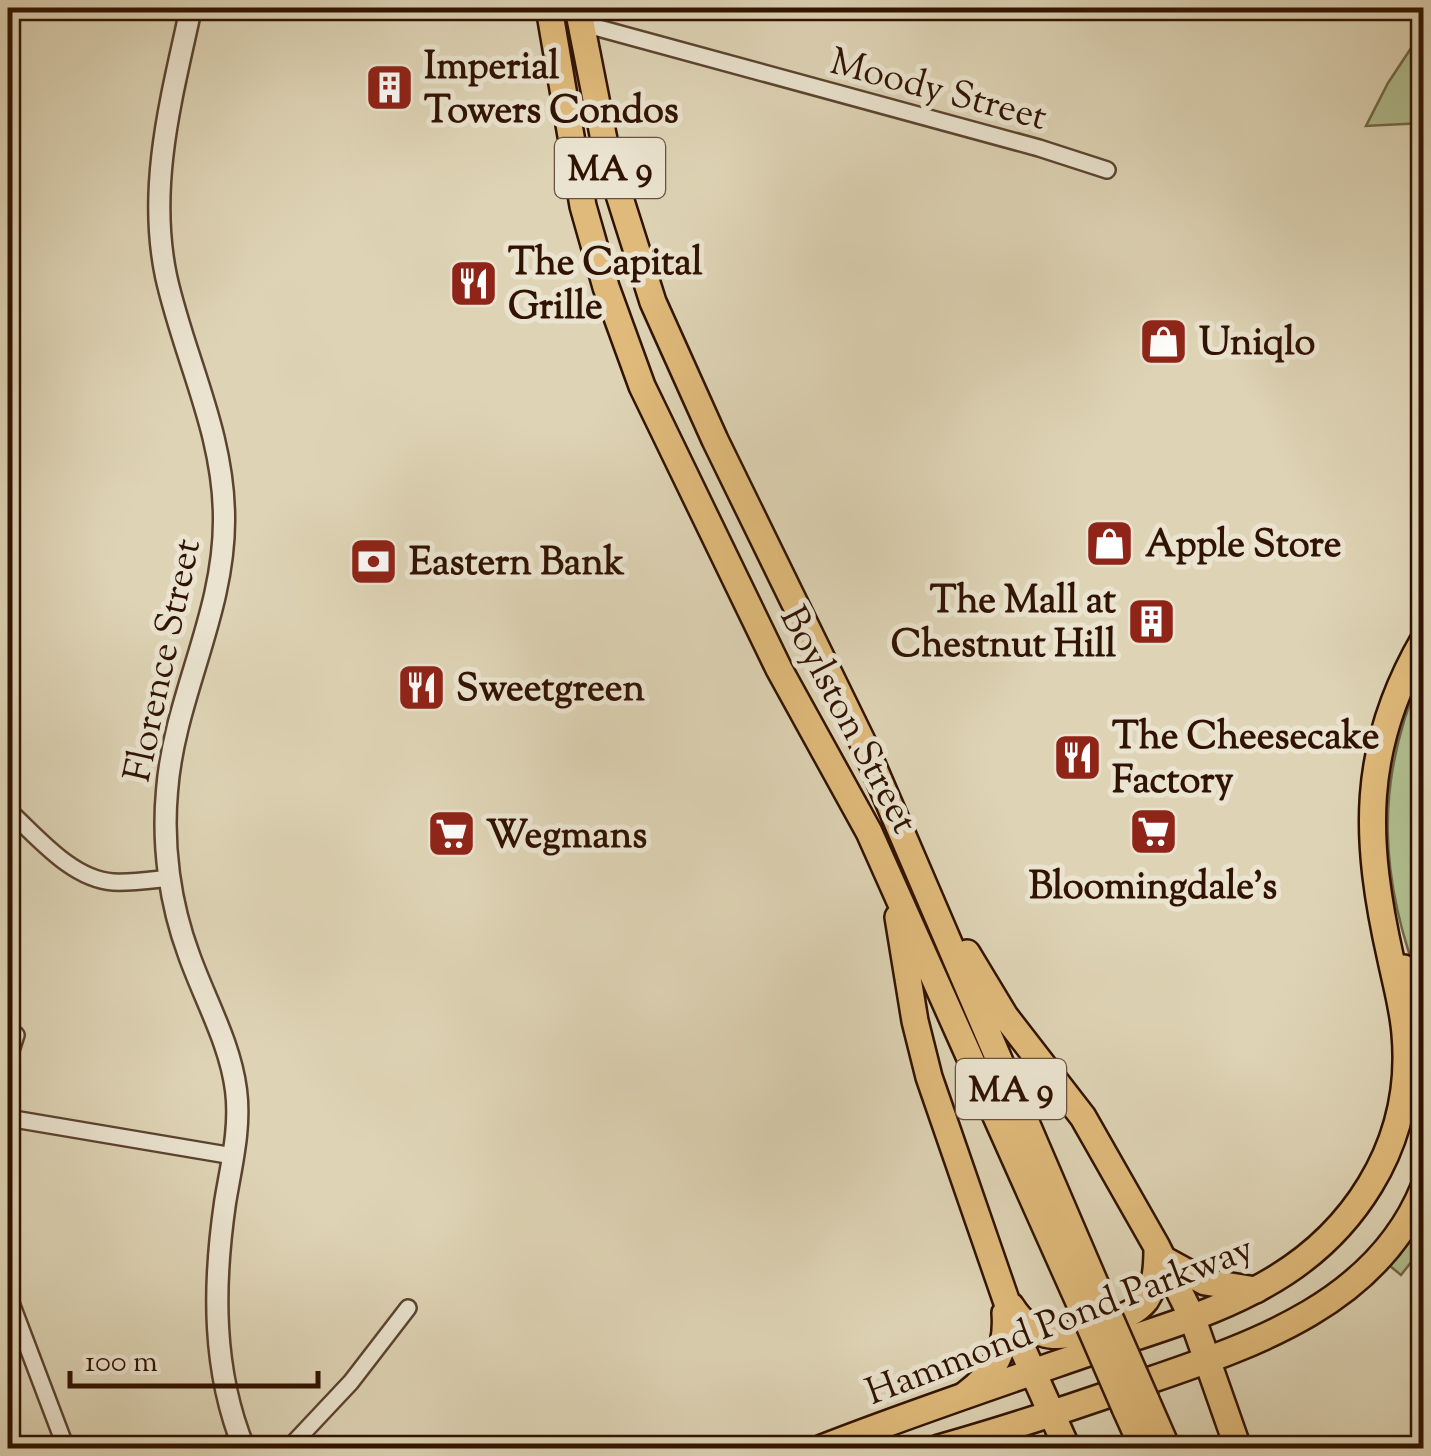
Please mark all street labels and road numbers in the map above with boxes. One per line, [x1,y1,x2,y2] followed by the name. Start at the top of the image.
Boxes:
[824,37,1052,147] street label: Moody Street
[555,138,665,198] road number: MA 9
[113,534,217,787] street label: Florence Street
[764,598,929,844] street label: Boylston Street
[956,1059,1066,1119] road number: MA 9
[859,1224,1262,1422] street label: Hammond Pond Parkway

